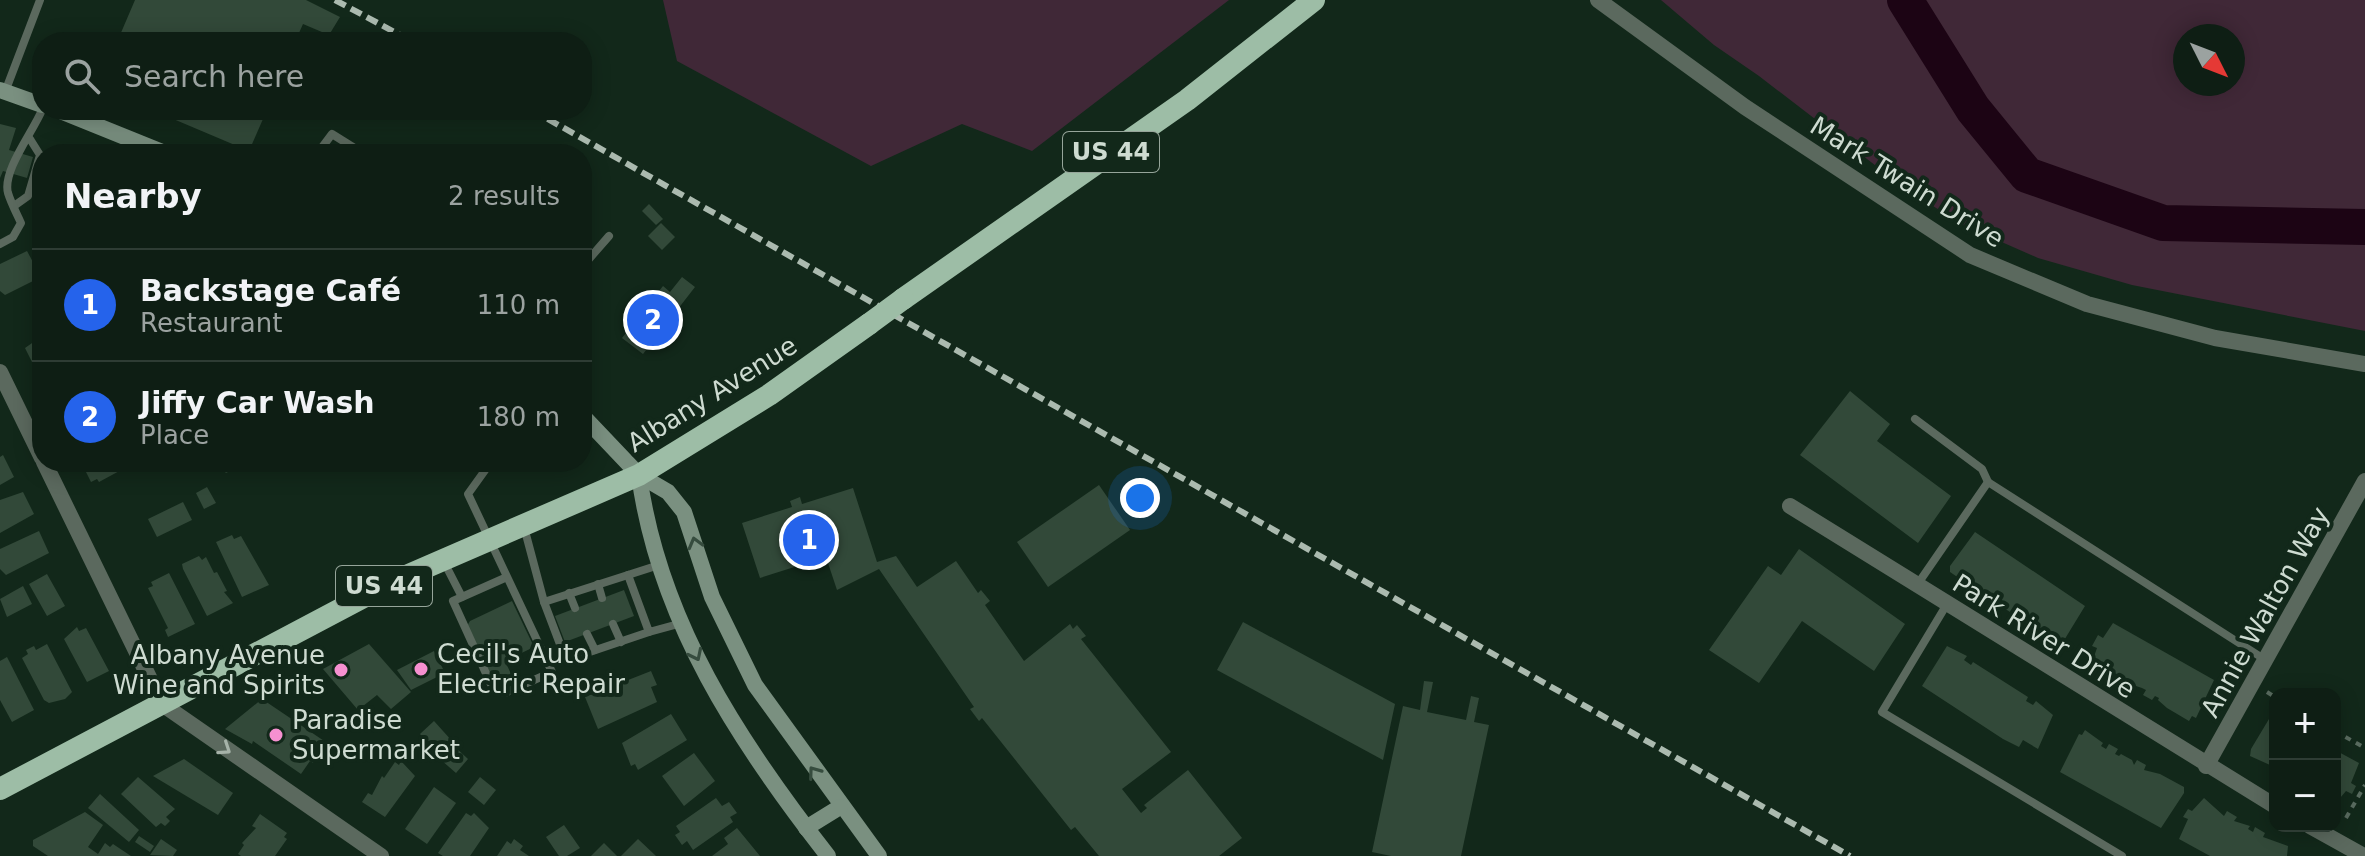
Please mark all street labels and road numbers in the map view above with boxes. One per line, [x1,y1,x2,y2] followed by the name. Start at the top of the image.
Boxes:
[1805,110,2009,254] street label: Mark Twain Drive
[1063,132,1159,172] road number: US 44
[622,330,802,458] street label: Albany Avenue
[2195,502,2335,722] street label: Annie Walton Way
[336,566,432,606] road number: US 44
[1947,568,2141,704] street label: Park River Drive

